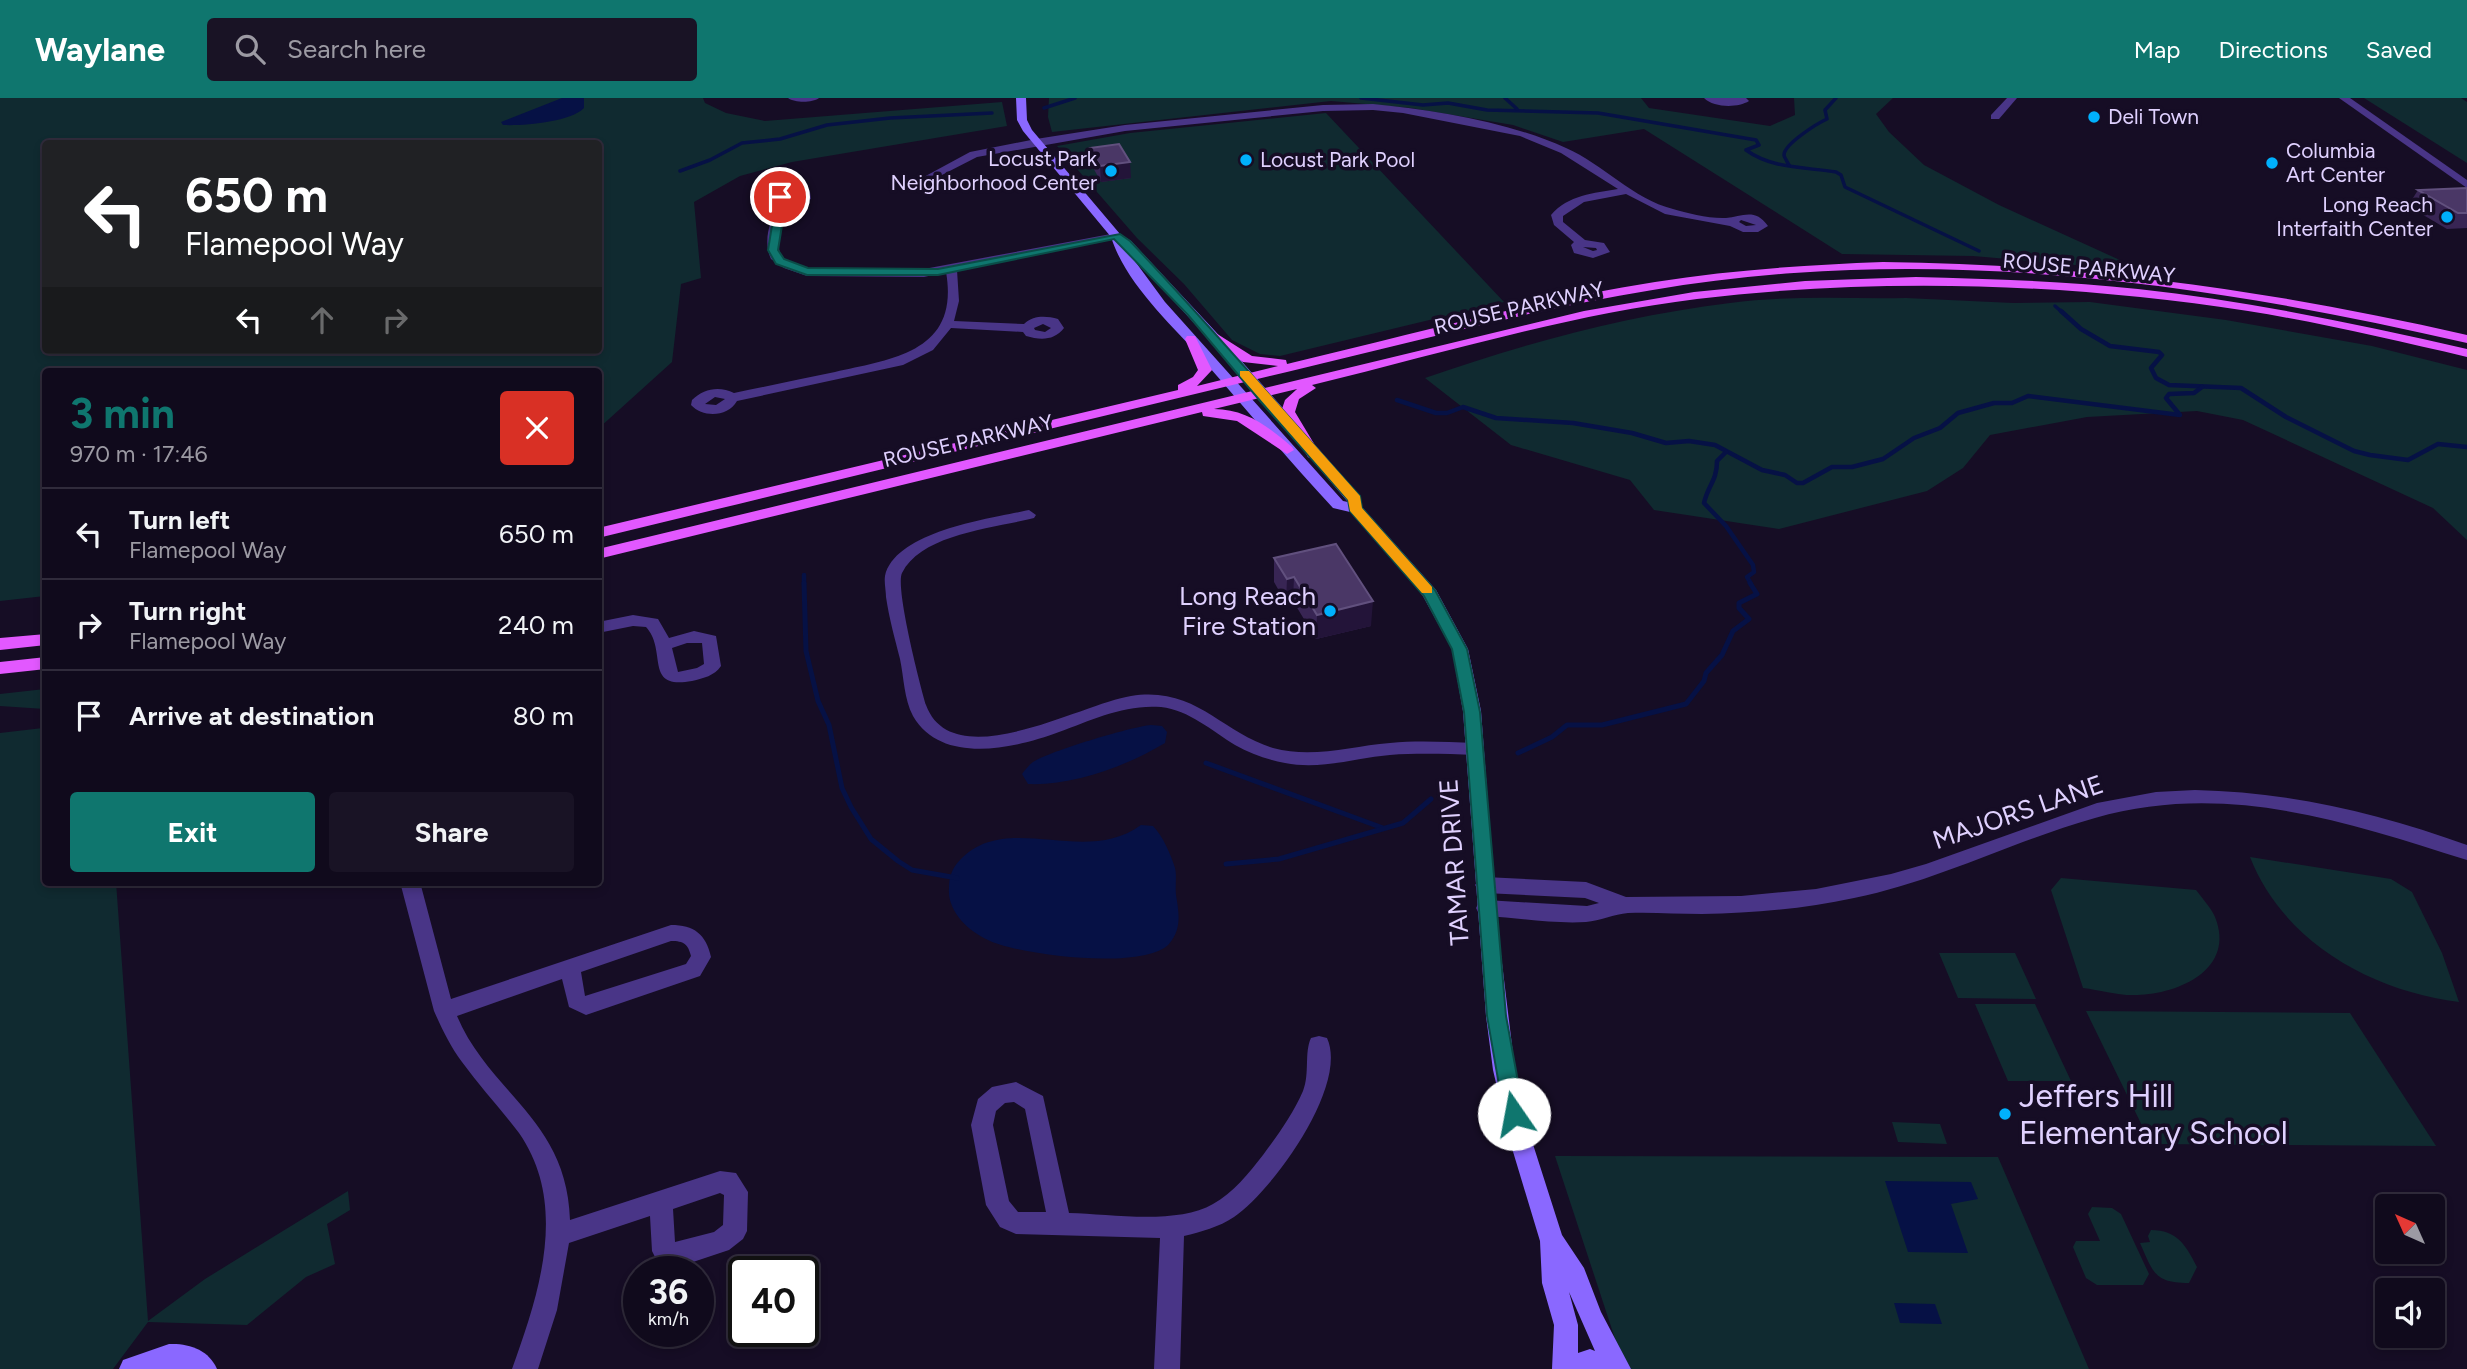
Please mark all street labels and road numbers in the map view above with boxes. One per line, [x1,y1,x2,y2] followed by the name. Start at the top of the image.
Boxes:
[2002,247,2177,288] street label: ROUSE PARKWAY
[1432,276,1606,339] street label: ROUSE PARKWAY
[881,409,1055,472] street label: ROUSE PARKWAY
[1928,768,2108,856] street label: MAJORS LANE
[1432,778,1476,946] street label: TAMAR DRIVE

